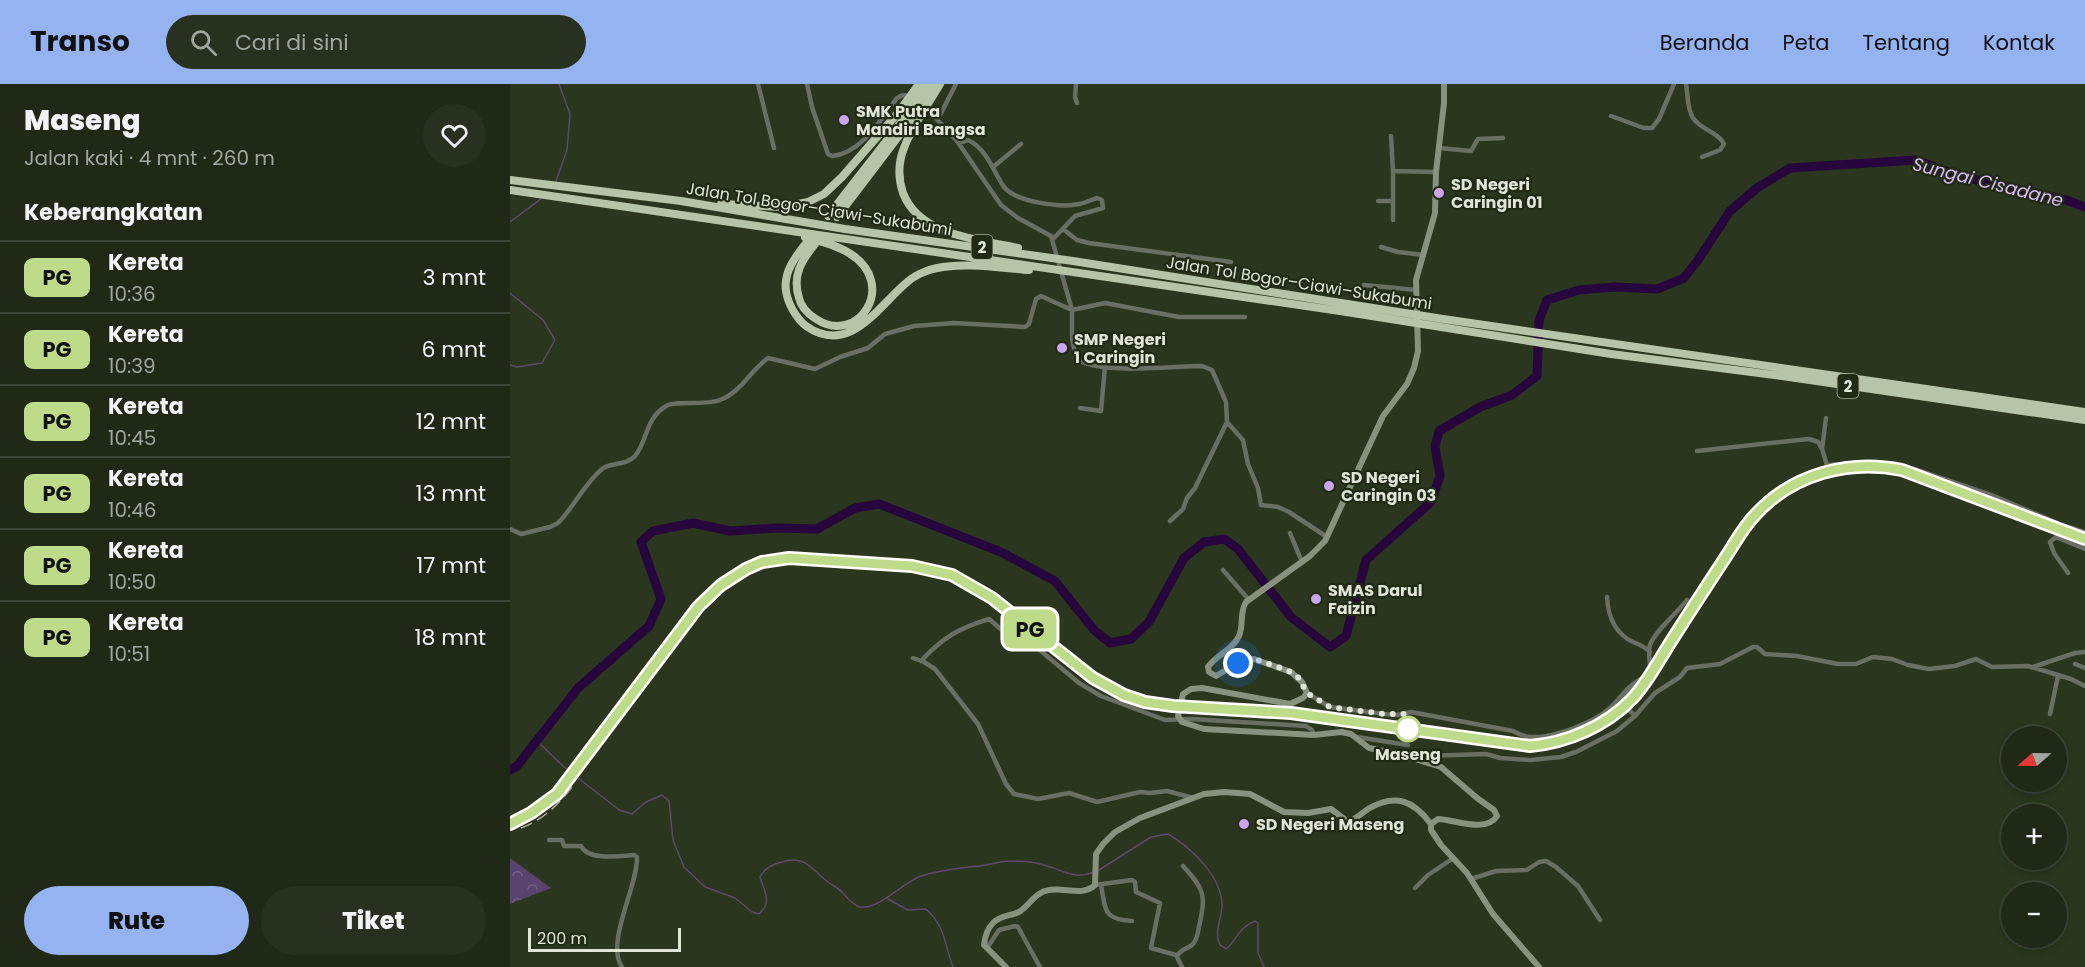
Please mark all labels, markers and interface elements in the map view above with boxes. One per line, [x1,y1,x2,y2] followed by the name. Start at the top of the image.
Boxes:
[166,15,586,69] search box
[30,22,130,61] text: Transo
[187,26,220,59] icon: search
[235,27,349,58] text: Cari di sini
[1660,28,1750,57] text: Beranda
[1783,28,1830,57] text: Peta
[1863,28,1950,57] text: Tentang
[1983,28,2055,57] text: Kontak
[856,100,986,141] place label: SMK Putra Mandiri Bangsa
[24,101,141,140] text: Maseng
[423,104,486,167] button: heart
[837,113,851,127] marker: SMK Putra Mandiri Bangsa
[24,144,275,172] text: Jalan kaki · 4 mnt · 260 m
[1910,151,2066,213] water label: Sungai Cisadane
[1451,173,1543,214] place label: SD Negeri Caringin 01
[684,177,954,241] street label: Jalan Tol Bogor–Ciawi–Sukabumi
[1432,186,1446,200] marker: SD Negeri Caringin 01
[24,197,203,228] text: Keberangkatan
[972,235,992,259] road number: 2
[108,247,184,278] text: Kereta
[1164,251,1434,315] street label: Jalan Tol Bogor–Ciawi–Sukabumi
[422,262,486,293] text: 3 mnt
[42,263,72,292] text: PG
[108,280,156,308] text: 10:36
[108,319,184,350] text: Kereta
[1074,328,1166,369] place label: SMP Negeri 1 Caringin
[421,334,486,365] text: 6 mnt
[42,335,72,364] text: PG
[1055,341,1069,355] marker: SMP Negeri 1 Caringin
[108,352,156,380] text: 10:39
[1838,374,1858,398] road number: 2
[108,391,184,422] text: Kereta
[416,406,486,437] text: 12 mnt
[42,407,72,436] text: PG
[108,424,156,452] text: 10:45
[108,463,184,494] text: Kereta
[1341,466,1436,507] place label: SD Negeri Caringin 03
[415,478,486,509] text: 13 mnt
[42,479,72,508] text: PG
[1322,479,1336,493] marker: SD Negeri Caringin 03
[108,496,157,524] text: 10:46
[108,535,184,566] text: Kereta
[416,550,486,581] text: 17 mnt
[42,551,72,580] text: PG
[108,568,156,596] text: 10:50
[1328,579,1422,620] place label: SMAS Darul Faizin
[1309,592,1323,606] marker: SMAS Darul Faizin
[108,607,184,638] text: Kereta
[1003,610,1057,648] line badge: PG
[1015,615,1045,644] text: PG
[414,622,486,653] text: 18 mnt
[42,623,72,652] text: PG
[108,640,150,668] text: 10:51
[1223,648,1253,678] your location
[1395,716,1421,742] marker: Maseng
[2001,726,2067,792] north arrow
[2001,726,2067,948] map controls
[1375,743,1441,766] place label: Maseng
[2001,804,2067,870] button: +
[1256,813,1404,836] place label: SD Negeri Maseng
[1237,817,1251,831] marker: SD Negeri Maseng
[2001,882,2067,948] button: −
[24,886,249,955] button: Rute
[261,886,486,955] button: Tiket
[528,925,681,952] scale bar
[537,927,587,950] text: 200 m

